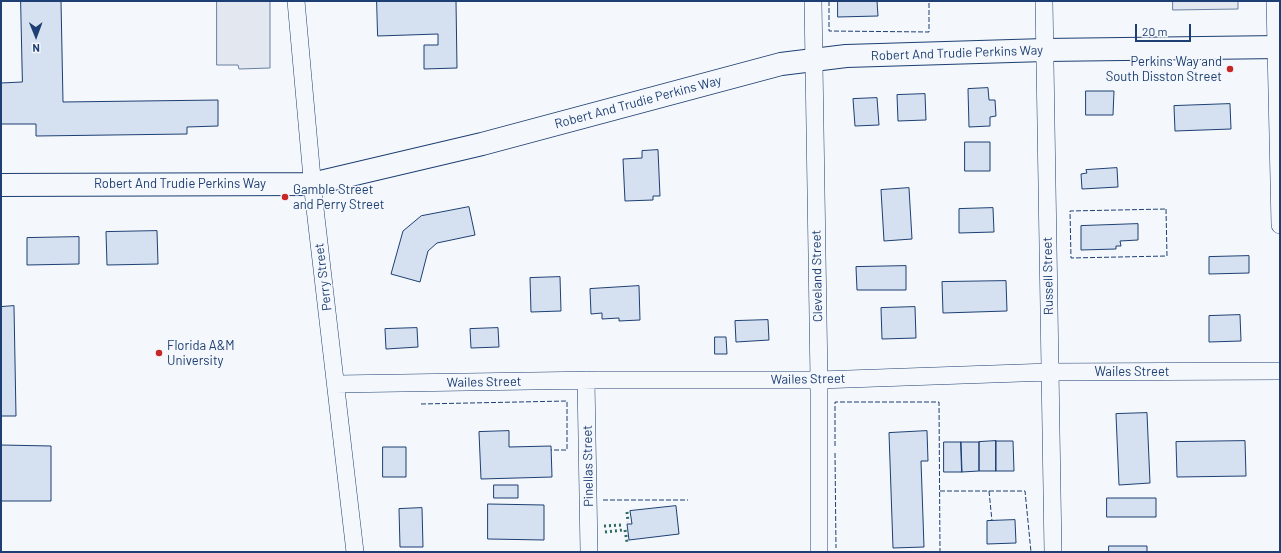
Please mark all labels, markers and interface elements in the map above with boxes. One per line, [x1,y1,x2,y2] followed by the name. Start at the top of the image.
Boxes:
[16,16,56,56] north arrow
[1137,16,1193,42] scale bar
[1142,24,1168,38] text: 20 m
[32,42,40,55] text: N
[871,42,1043,64] street label: Robert And Trudie Perkins Way
[1106,54,1222,85] place label: Perkins Way and South Disston Street
[1225,64,1235,74] marker: Perkins Way and South Disston Street
[553,72,723,132] street label: Robert And Trudie Perkins Way
[94,176,266,192] street label: Robert And Trudie Perkins Way
[293,182,385,213] place label: Gamble Street and Perry Street
[280,192,290,202] marker: Gamble Street and Perry Street
[808,230,826,322] street label: Cleveland Street
[1040,237,1056,315] street label: Russell Street
[311,242,335,312] street label: Perry Street
[167,338,235,369] place label: Florida A&M University
[154,348,164,358] marker: Florida A&M University
[1095,364,1169,380] street label: Wailes Street
[770,371,846,387] street label: Wailes Street
[446,374,522,390] street label: Wailes Street
[579,425,597,507] street label: Pinellas Street

